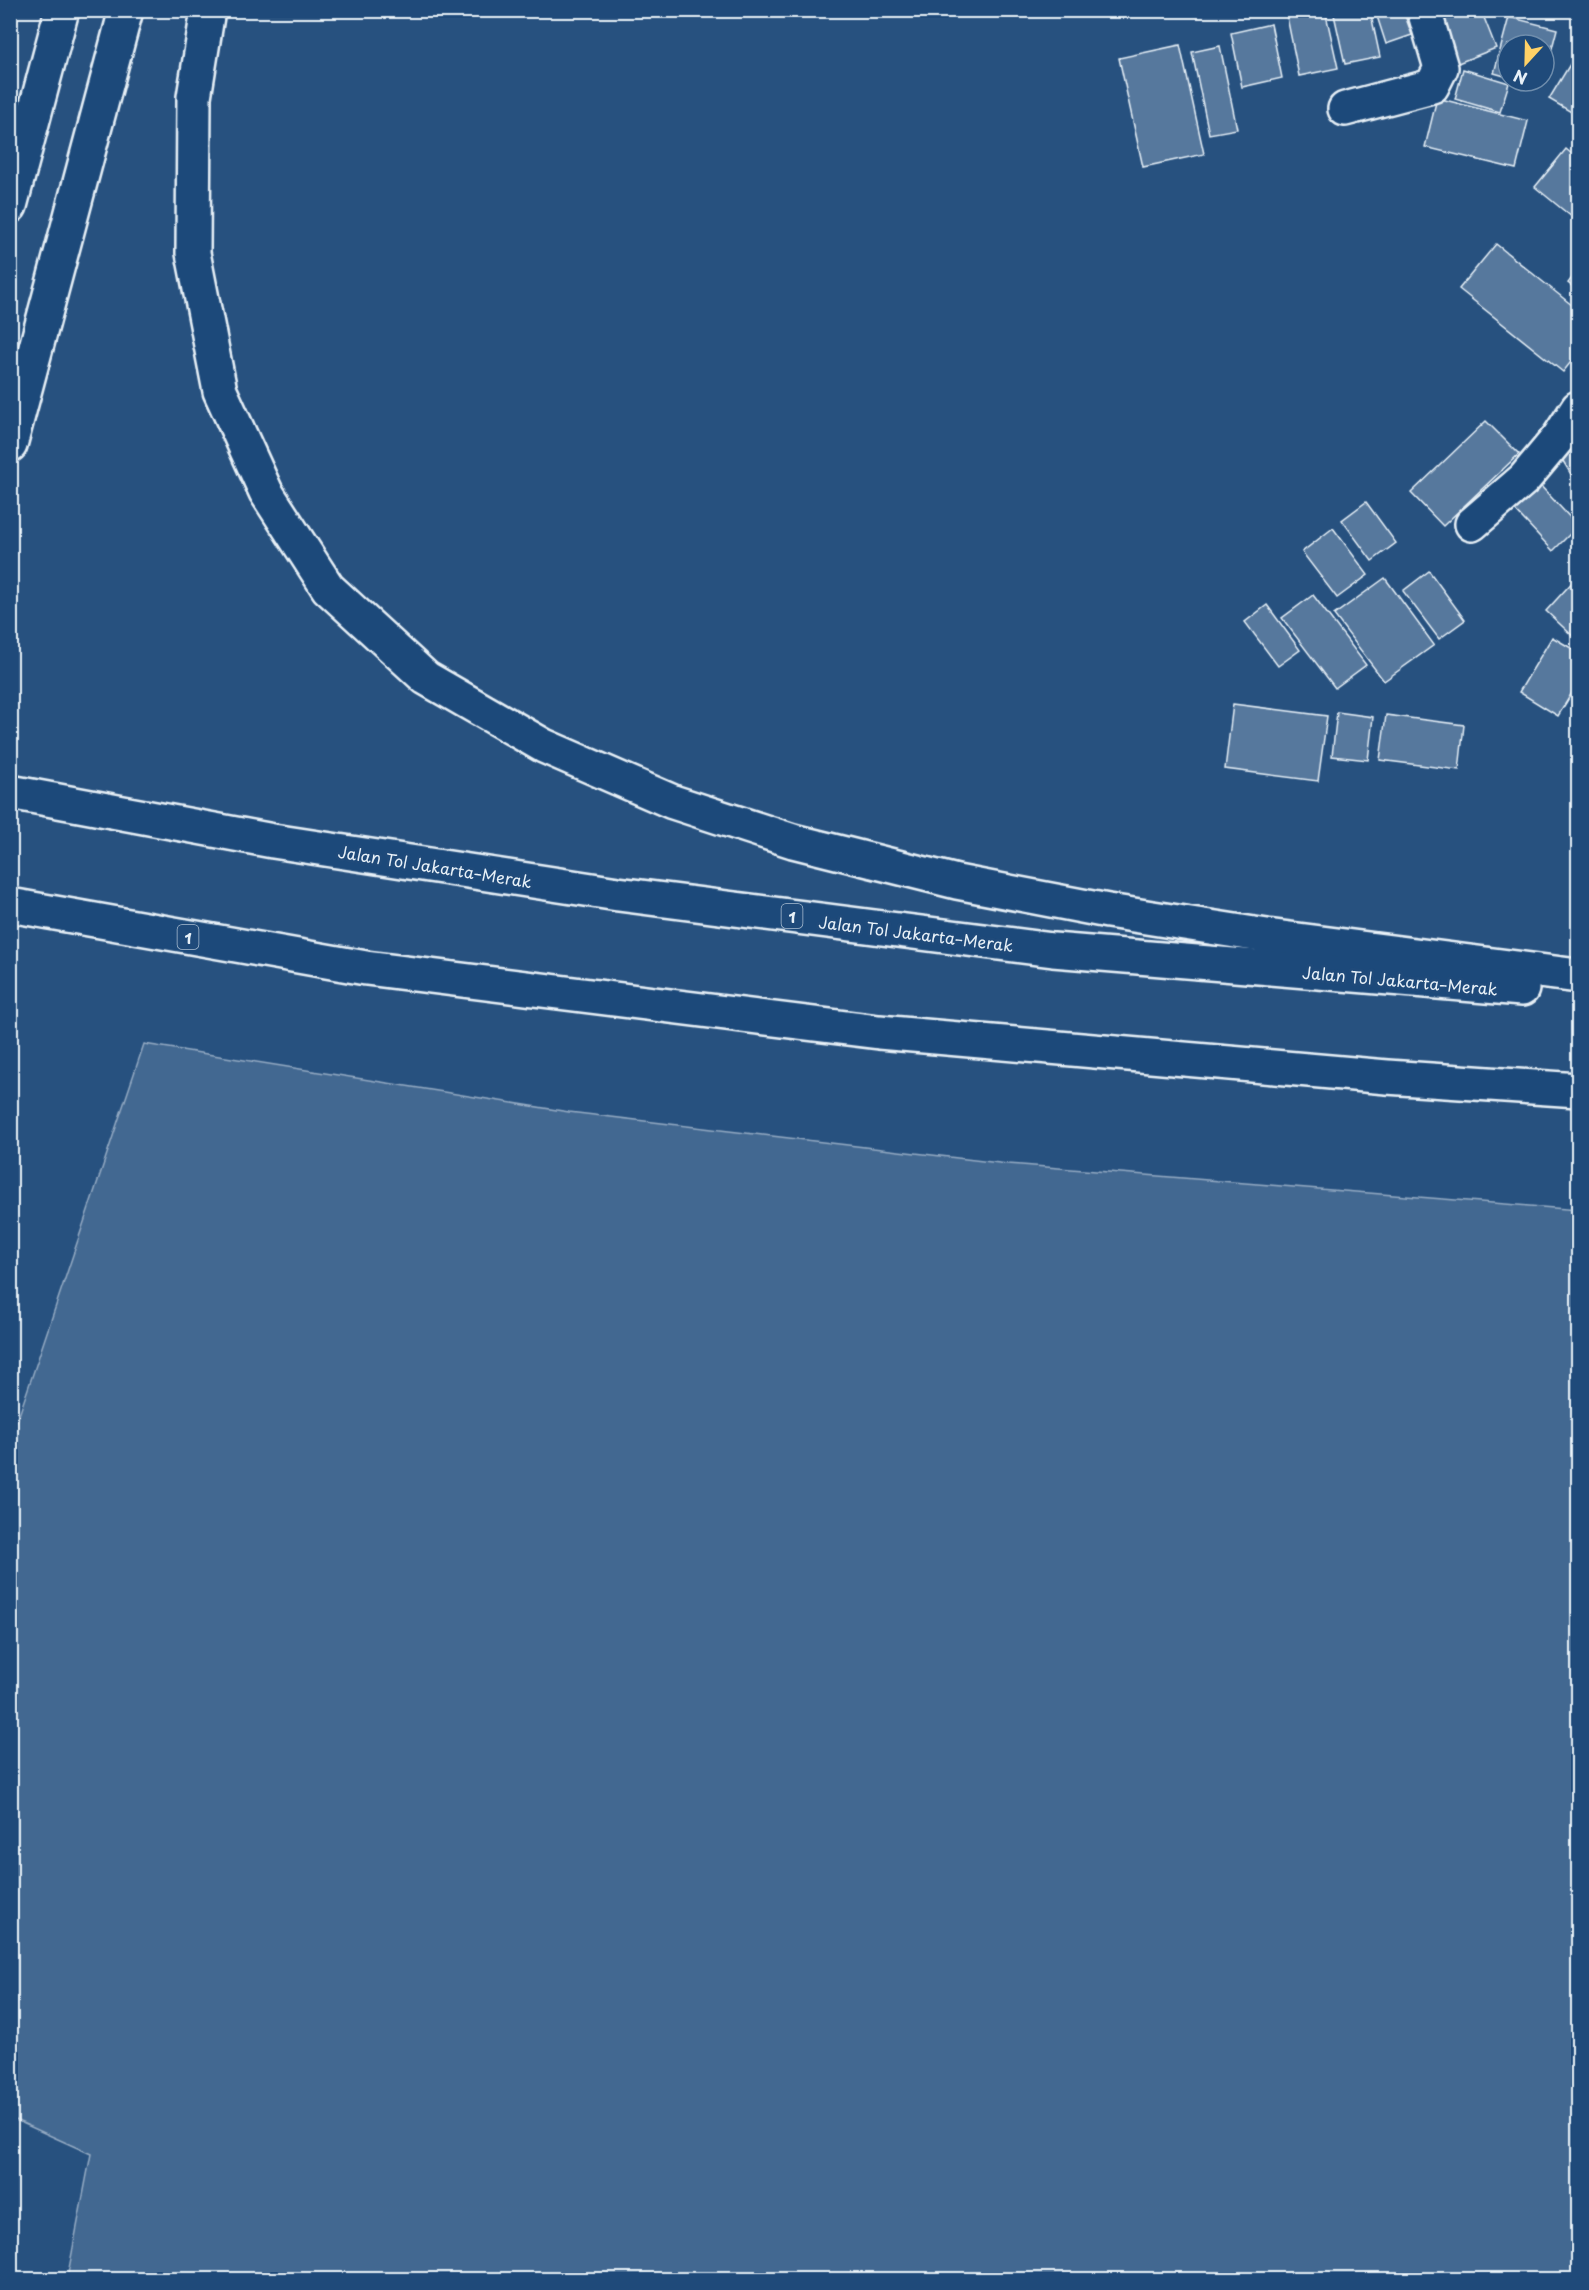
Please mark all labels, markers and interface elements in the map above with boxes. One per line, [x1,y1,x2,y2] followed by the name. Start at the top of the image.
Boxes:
[1496,33,1556,93] north arrow
[1510,64,1530,91] text: N
[336,839,534,893] street label: Jalan Tol Jakarta–Merak
[782,904,802,928] road number: 1
[817,909,1015,957] street label: Jalan Tol Jakarta–Merak
[178,925,198,949] road number: 1
[1301,960,1499,1001] street label: Jalan Tol Jakarta–Merak

